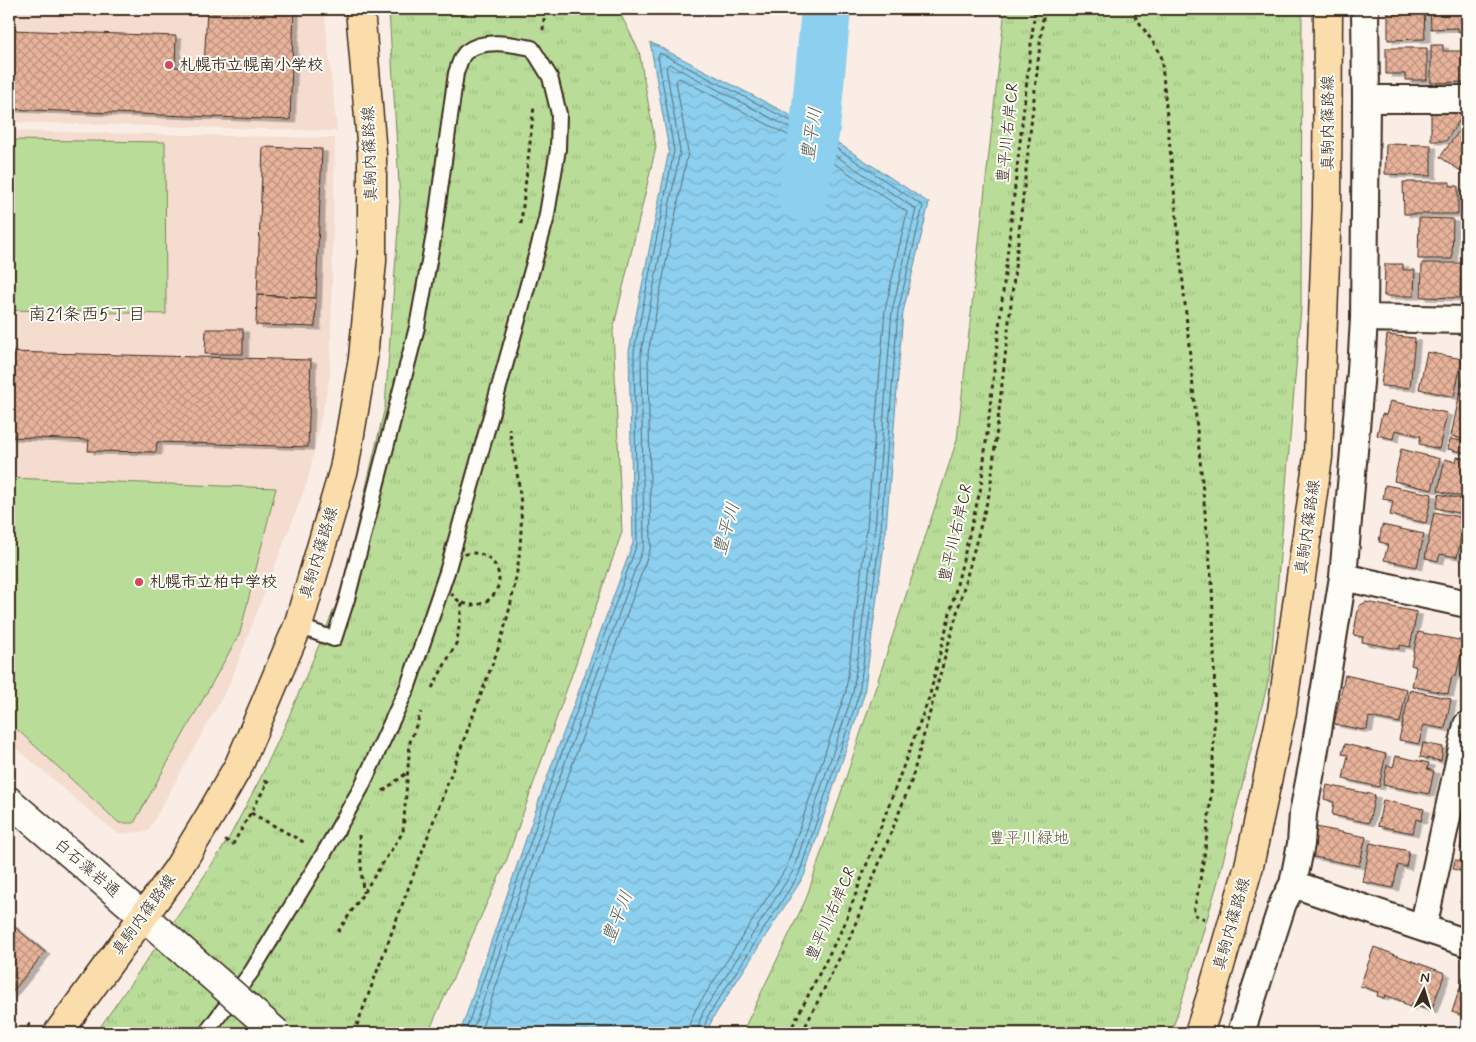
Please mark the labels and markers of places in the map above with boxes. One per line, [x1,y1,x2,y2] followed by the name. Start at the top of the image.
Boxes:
[179,55,323,76] place label: 札幌市立幌南小学校
[163,59,175,71] marker: 札幌市立幌南小学校
[149,572,277,593] place label: 札幌市立柏中学校
[133,576,145,588] marker: 札幌市立柏中学校

